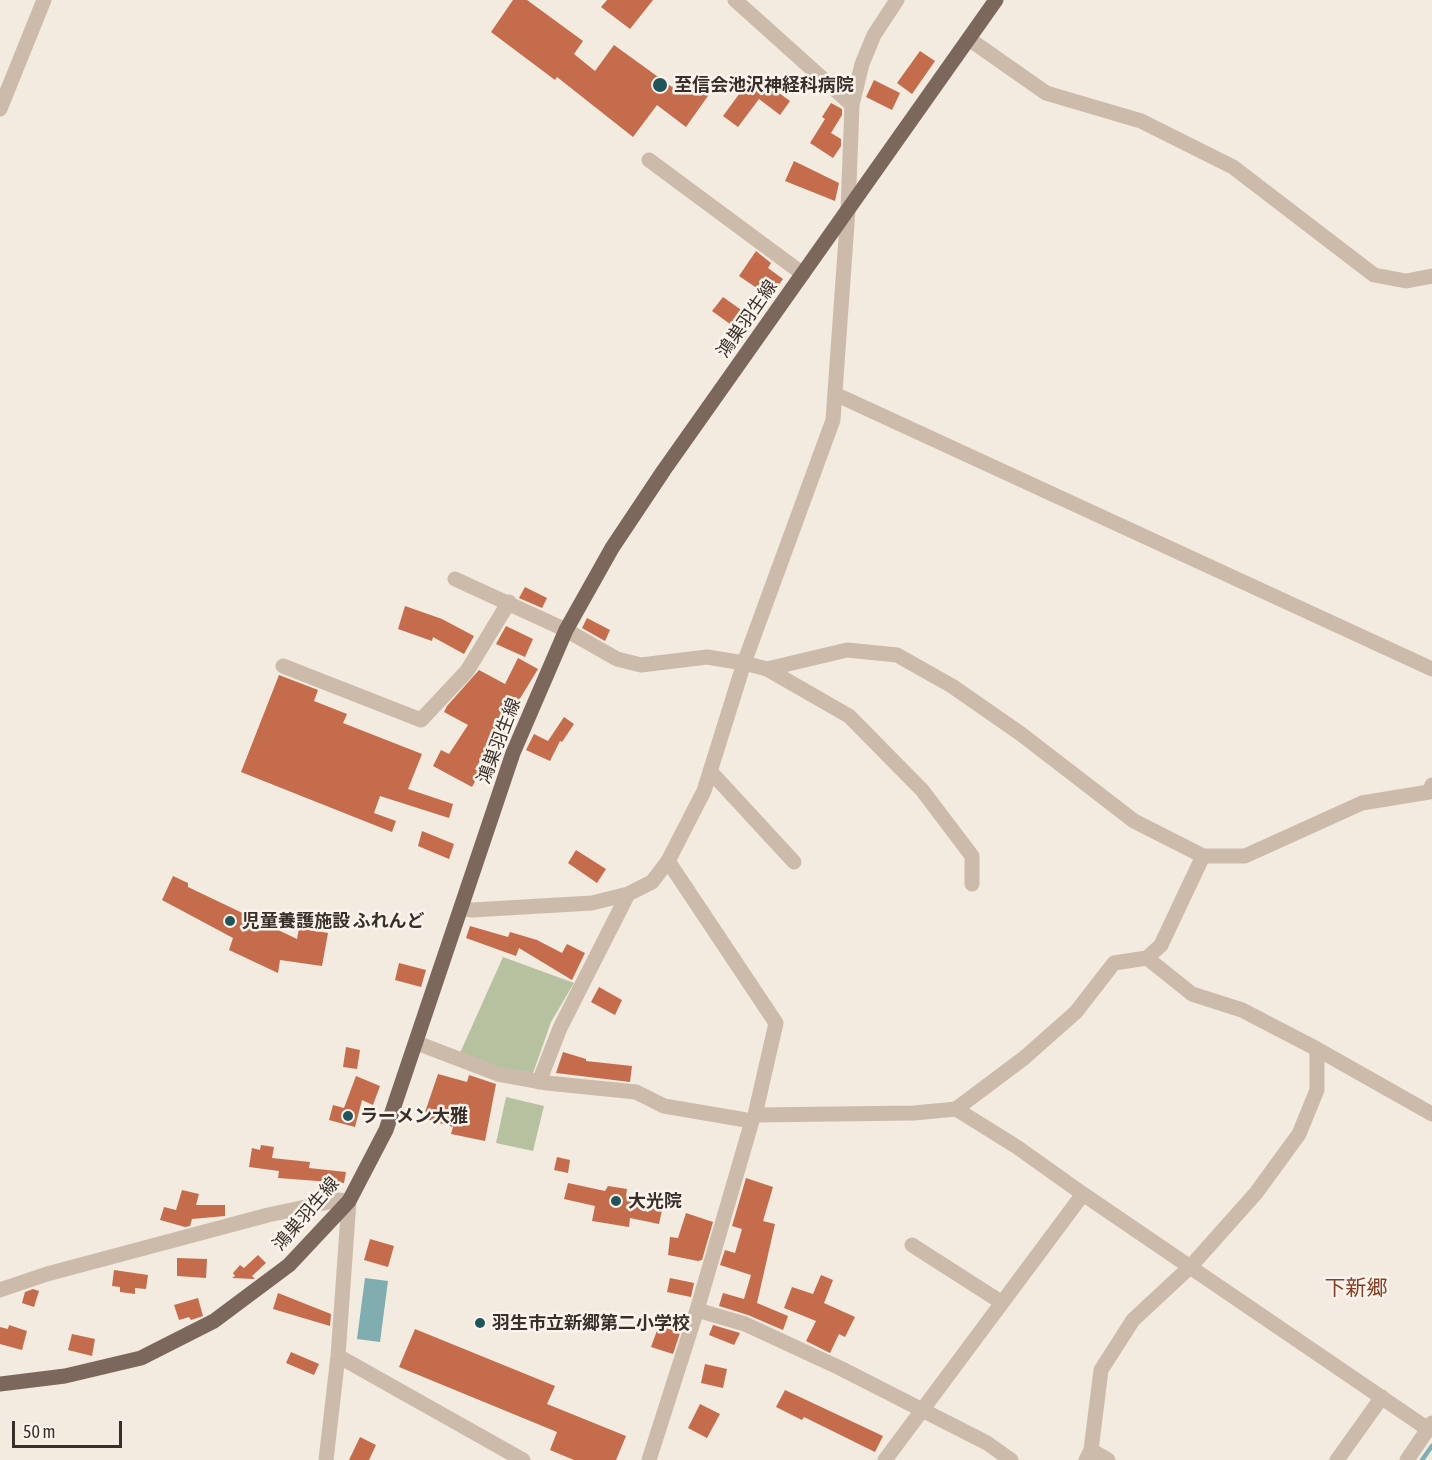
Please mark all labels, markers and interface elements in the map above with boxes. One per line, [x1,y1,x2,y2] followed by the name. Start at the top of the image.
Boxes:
[674,74,854,96] place label: 至信会池沢神経科病院
[651,76,669,94] marker: 至信会池沢神経科病院
[712,276,782,362] street label: 鴻巣羽生線
[473,695,525,787] street label: 鴻巣羽生線
[242,910,424,932] place label: 児童養護施設 ふれんど
[223,914,237,928] marker: 児童養護施設 ふれんど
[360,1105,468,1127] place label: ラーメン大雅
[341,1109,355,1123] marker: ラーメン大雅
[268,1173,344,1255] street label: 鴻巣羽生線
[628,1190,682,1212] place label: 大光院
[609,1194,623,1208] marker: 大光院
[1325,1275,1387,1301] district label: 下新郷
[492,1312,690,1334] place label: 羽生市立新郷第二小学校
[473,1316,487,1330] marker: 羽生市立新郷第二小学校
[15,1409,124,1447] scale bar
[23,1421,55,1442] text: 50 m

